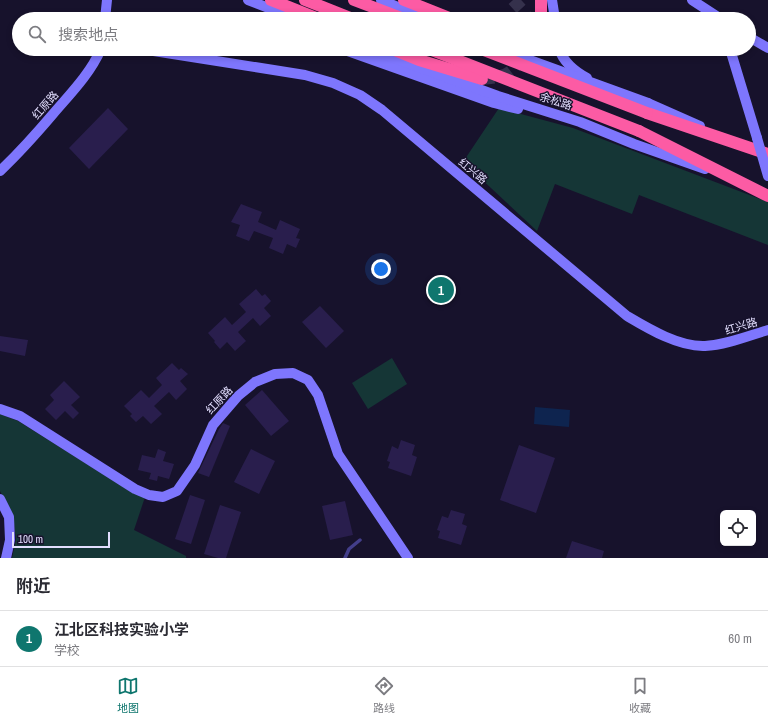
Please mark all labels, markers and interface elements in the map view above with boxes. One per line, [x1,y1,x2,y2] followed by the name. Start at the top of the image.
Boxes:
[12,12,756,56] search box
[26,23,48,45] icon: search
[58,24,118,45] text: 搜索地点
[29,88,61,122] street label: 红原路
[538,89,574,113] street label: 余松路
[456,155,490,187] street label: 红兴路
[371,259,391,279] your location
[428,275,454,305] pin: 1
[723,315,759,337] street label: 红兴路
[203,383,235,417] street label: 红原路
[720,510,756,546] map controls
[720,510,756,546] button: locate
[12,530,110,549] scale bar
[18,532,43,546] text: 100 m
[16,574,50,597] text: 附近
[54,619,189,640] text: 江北区科技实验小学
[26,630,32,647] text: 1
[728,630,752,647] text: 60 m
[54,642,80,659] text: 学校
[117,675,139,715] tab: 地图
[373,675,395,715] tab: 路线
[629,675,651,715] tab: 收藏

